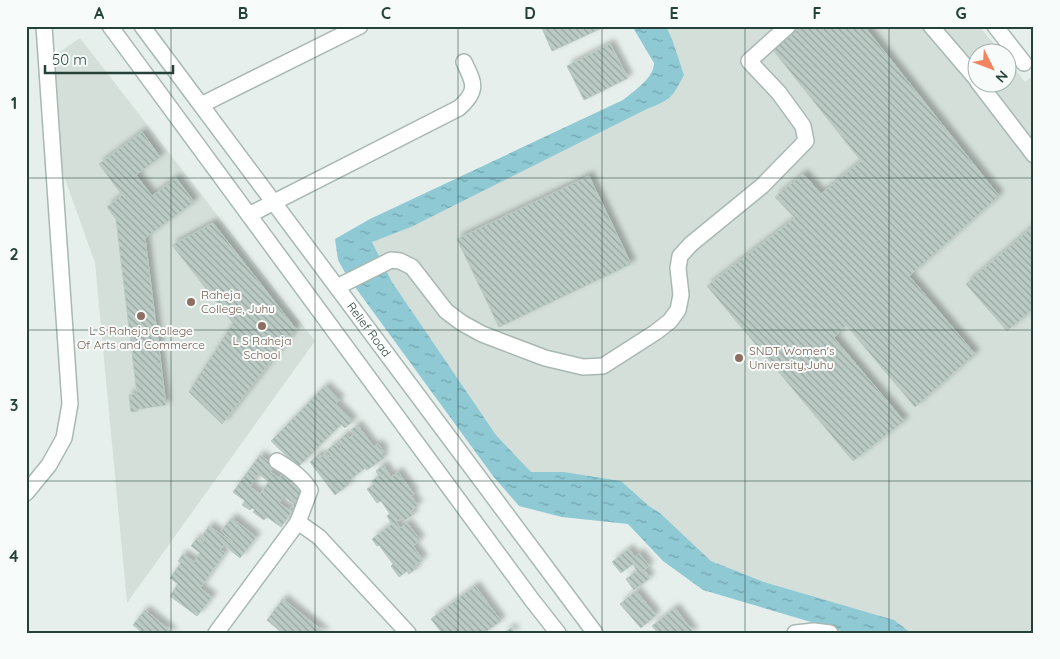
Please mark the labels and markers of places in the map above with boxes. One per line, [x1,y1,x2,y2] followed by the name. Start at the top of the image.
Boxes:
[201,287,275,316] place label: Raheja College, Juhu
[185,296,197,308] marker: Raheja College, Juhu
[135,310,147,322] marker: L S Raheja College Of Arts and Commerce
[256,320,268,332] marker: L S Raheja School
[77,323,205,352] place label: L S Raheja College Of Arts and Commerce
[232,333,292,362] place label: L S Raheja School
[749,343,835,372] place label: SNDT Women's University,Juhu
[733,352,745,364] marker: SNDT Women's University,Juhu

